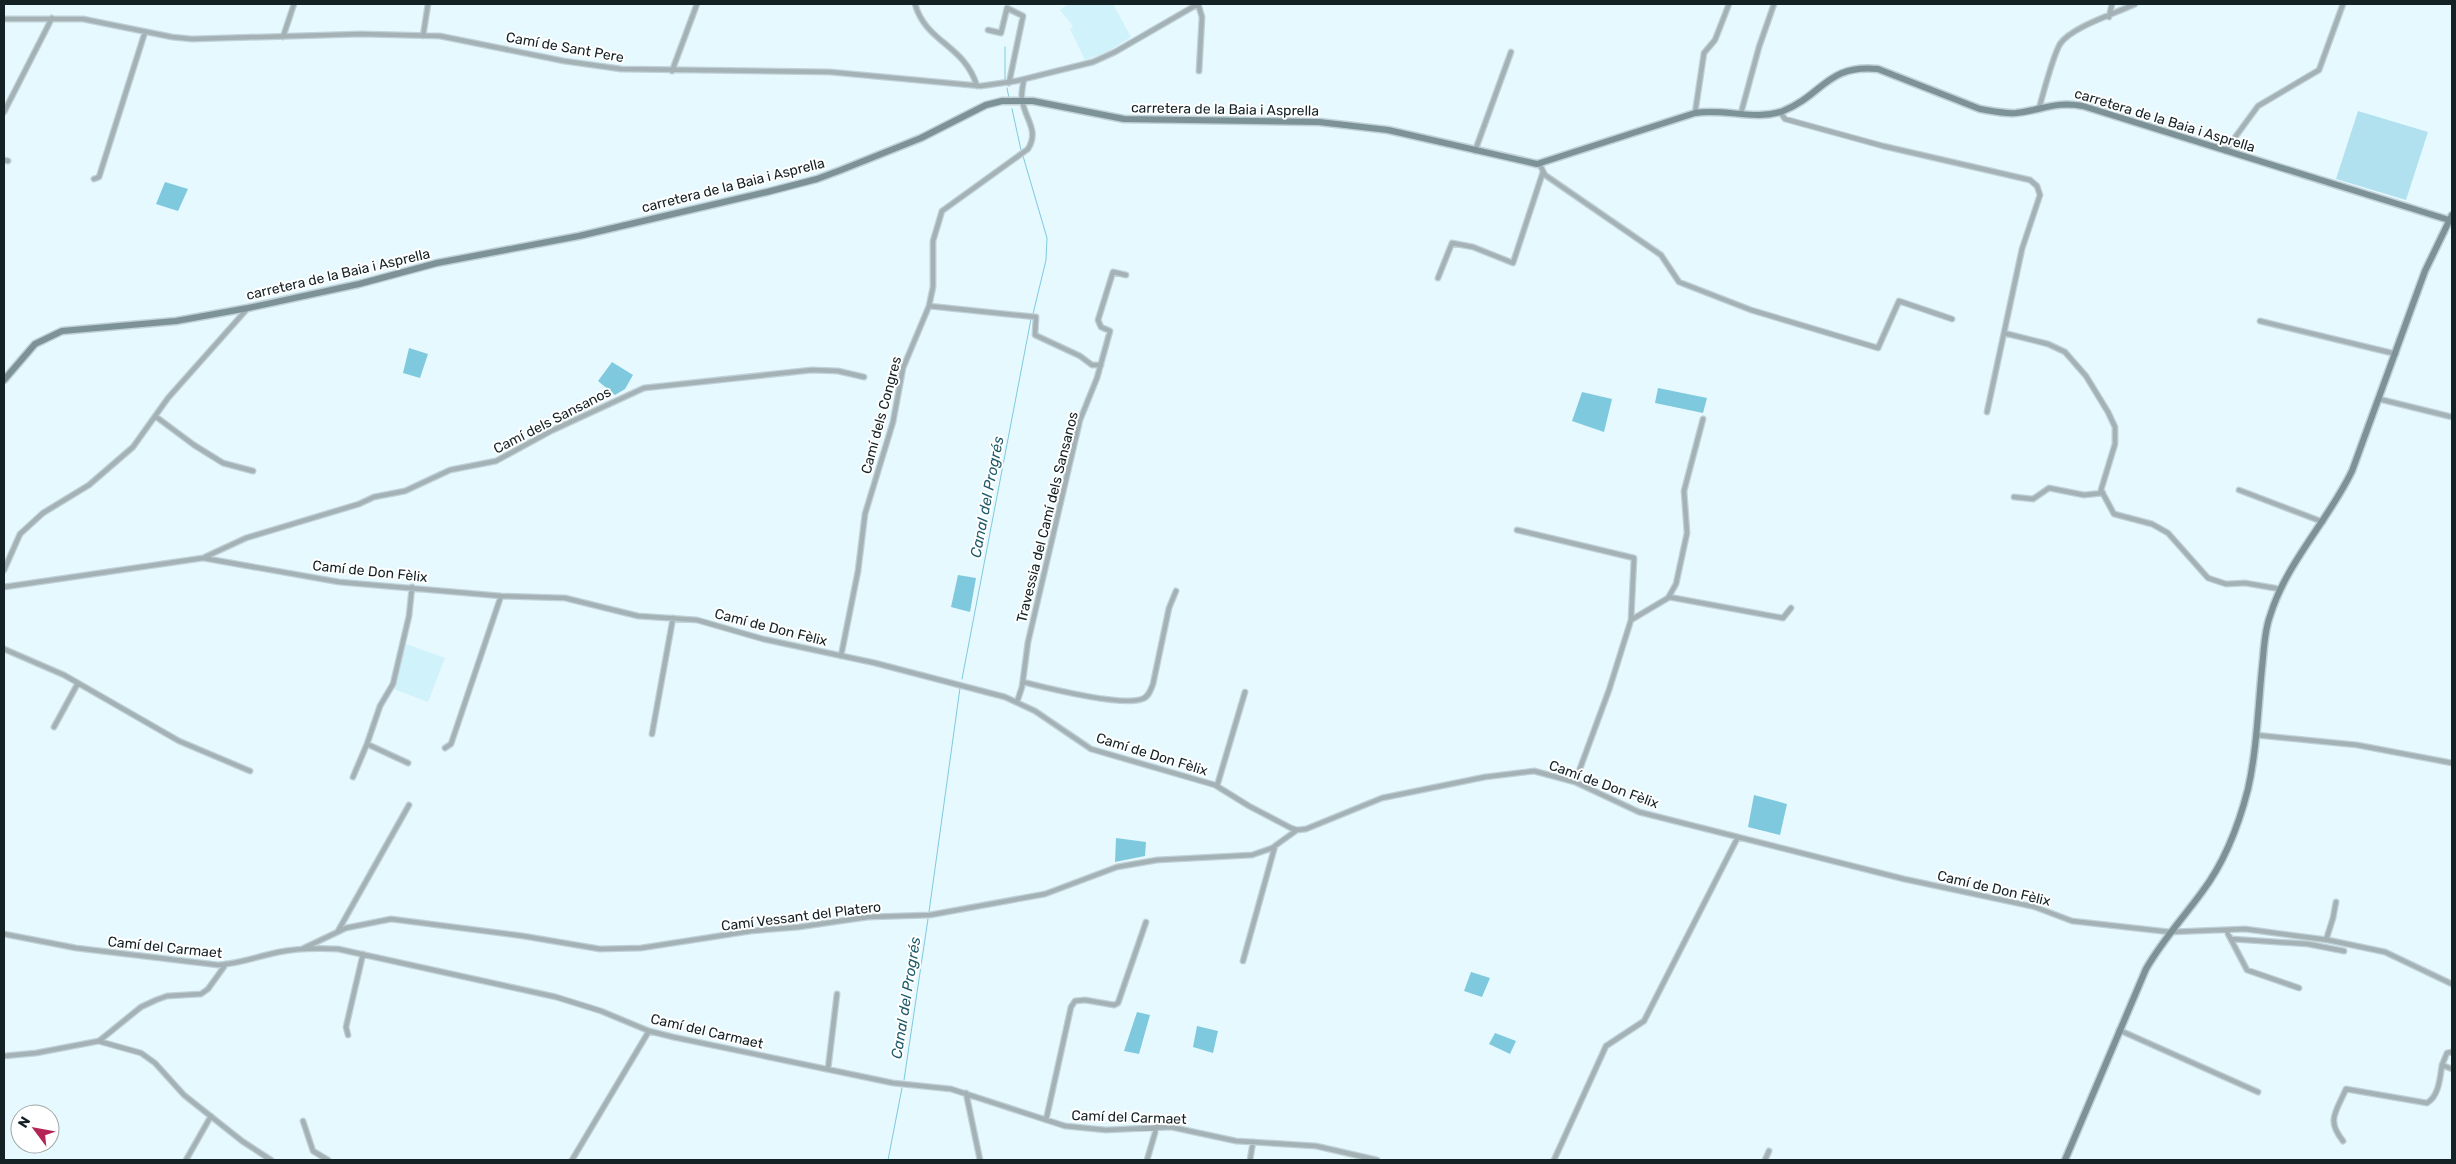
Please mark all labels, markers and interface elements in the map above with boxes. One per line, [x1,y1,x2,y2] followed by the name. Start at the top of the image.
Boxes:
[505,29,625,66] street label: Camí de Sant Pere
[2072,85,2257,156] street label: carretera de la Baia i Asprella
[1131,99,1319,120] street label: carretera de la Baia i Asprella
[640,154,826,216] street label: carretera de la Baia i Asprella
[245,245,432,304] street label: carretera de la Baia i Asprella
[858,355,905,476] street label: Camí dels Congres
[490,383,614,458] street label: Camí dels Sansanos
[1013,410,1082,624] street label: Travessia del Camí dels Sansanos
[966,434,1008,559] water label: Canal del Progrés
[312,557,429,586] street label: Camí de Don Fèlix
[713,605,830,650] street label: Camí de Don Fèlix
[1094,729,1210,780] street label: Camí de Don Fèlix
[1547,757,1662,812] street label: Camí de Don Fèlix
[1936,867,2053,910] street label: Camí de Don Fèlix
[720,898,882,935] street label: Camí Vessant del Platero
[107,933,224,962] street label: Camí del Carmaet
[887,935,925,1060] water label: Canal del Progrés
[649,1010,765,1053] street label: Camí del Carmaet
[10,1104,60,1154] north arrow
[1071,1107,1187,1128] street label: Camí del Carmaet
[15,1114,34,1131] text: N

